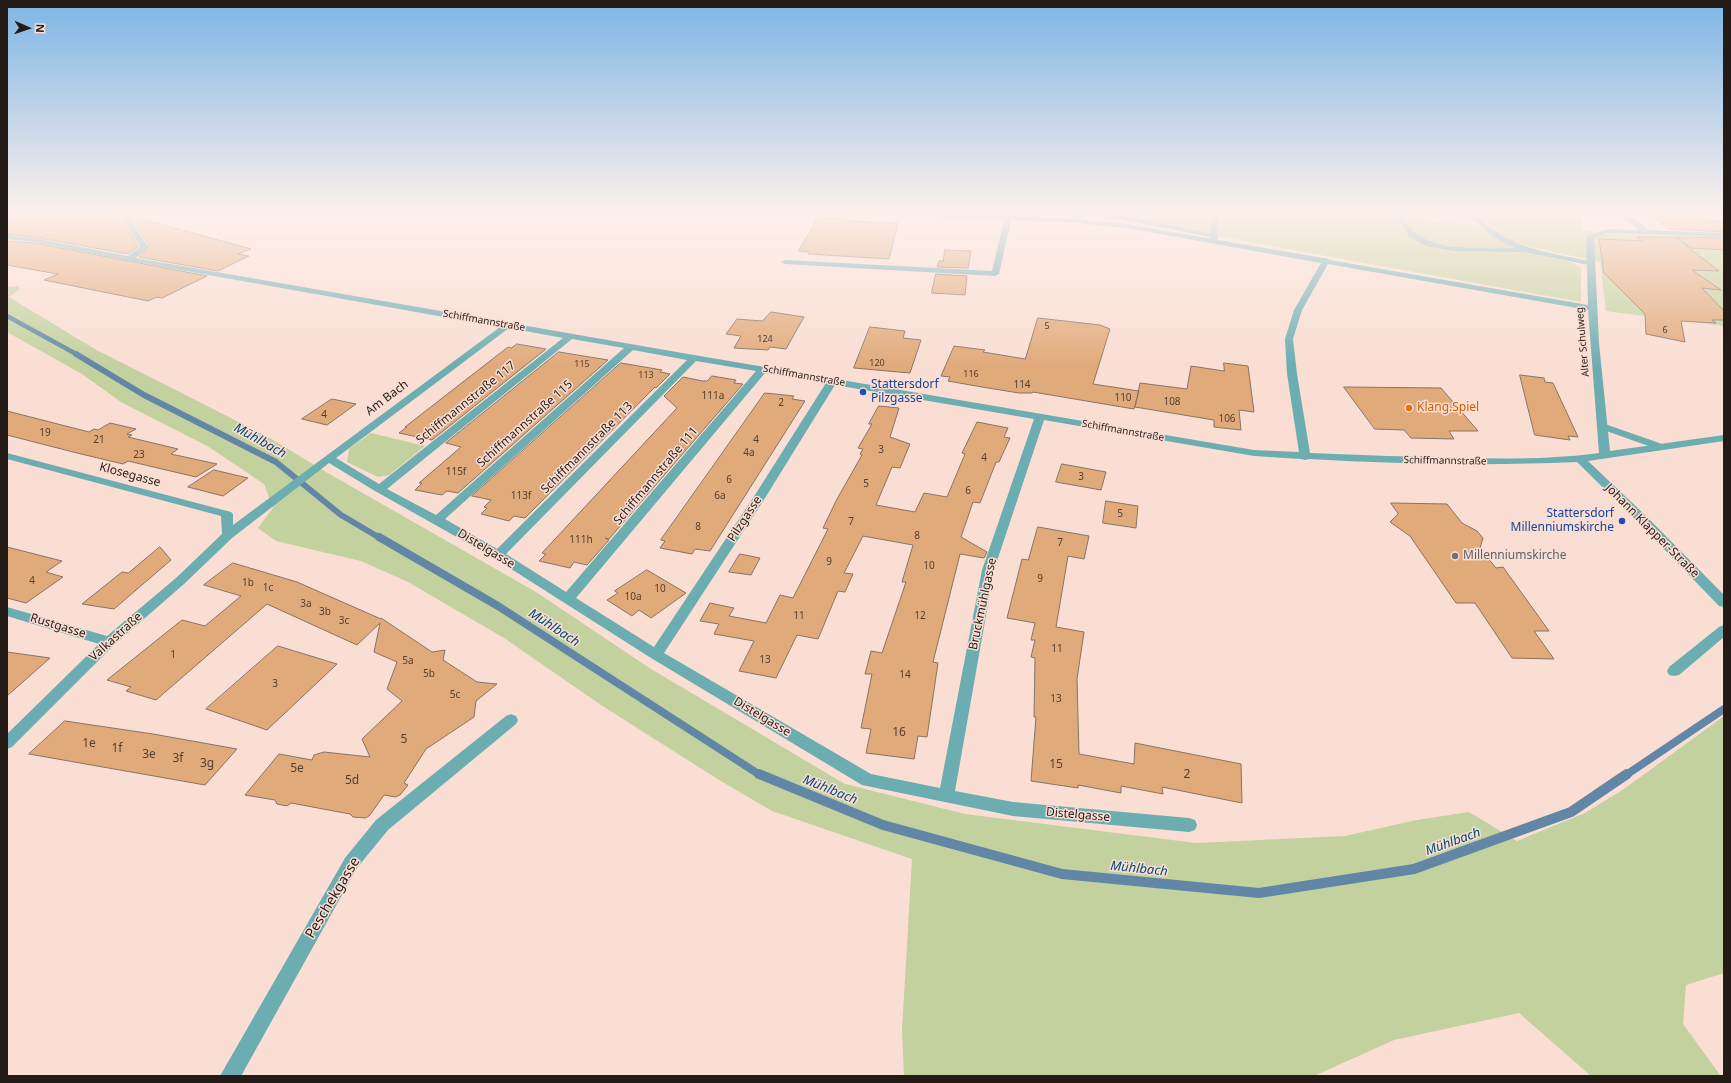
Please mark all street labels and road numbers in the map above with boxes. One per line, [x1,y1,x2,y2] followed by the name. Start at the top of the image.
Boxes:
[1574,307,1592,377] street label: Alter Schulweg
[442,308,526,334] street label: Schiffmannstraße
[413,359,519,447] street label: Schiffmannstraße 117
[762,363,846,389] street label: Schiffmannstraße
[363,377,411,419] street label: Am Bach
[474,377,576,471] street label: Schiffmannstraße 115
[538,399,636,497] street label: Schiffmannstraße 113
[1081,418,1165,444] street label: Schiffmannstraße
[611,424,701,528] street label: Schiffmannstraße 111
[1403,454,1487,468] street label: Schiffmannstraße
[98,460,162,490] street label: Klosegasse
[1602,481,1702,581] street label: Johann Klapper-Straße
[725,493,765,545] street label: Pilzgasse
[455,526,517,572] street label: Distelgasse
[966,557,1000,651] street label: Bruckmühlgasse
[87,610,145,664] street label: Valkastraße
[28,611,88,641] street label: Rustgasse
[731,694,793,740] street label: Distelgasse
[1045,805,1111,825] street label: Distelgasse
[302,854,364,942] street label: Peschekgasse

